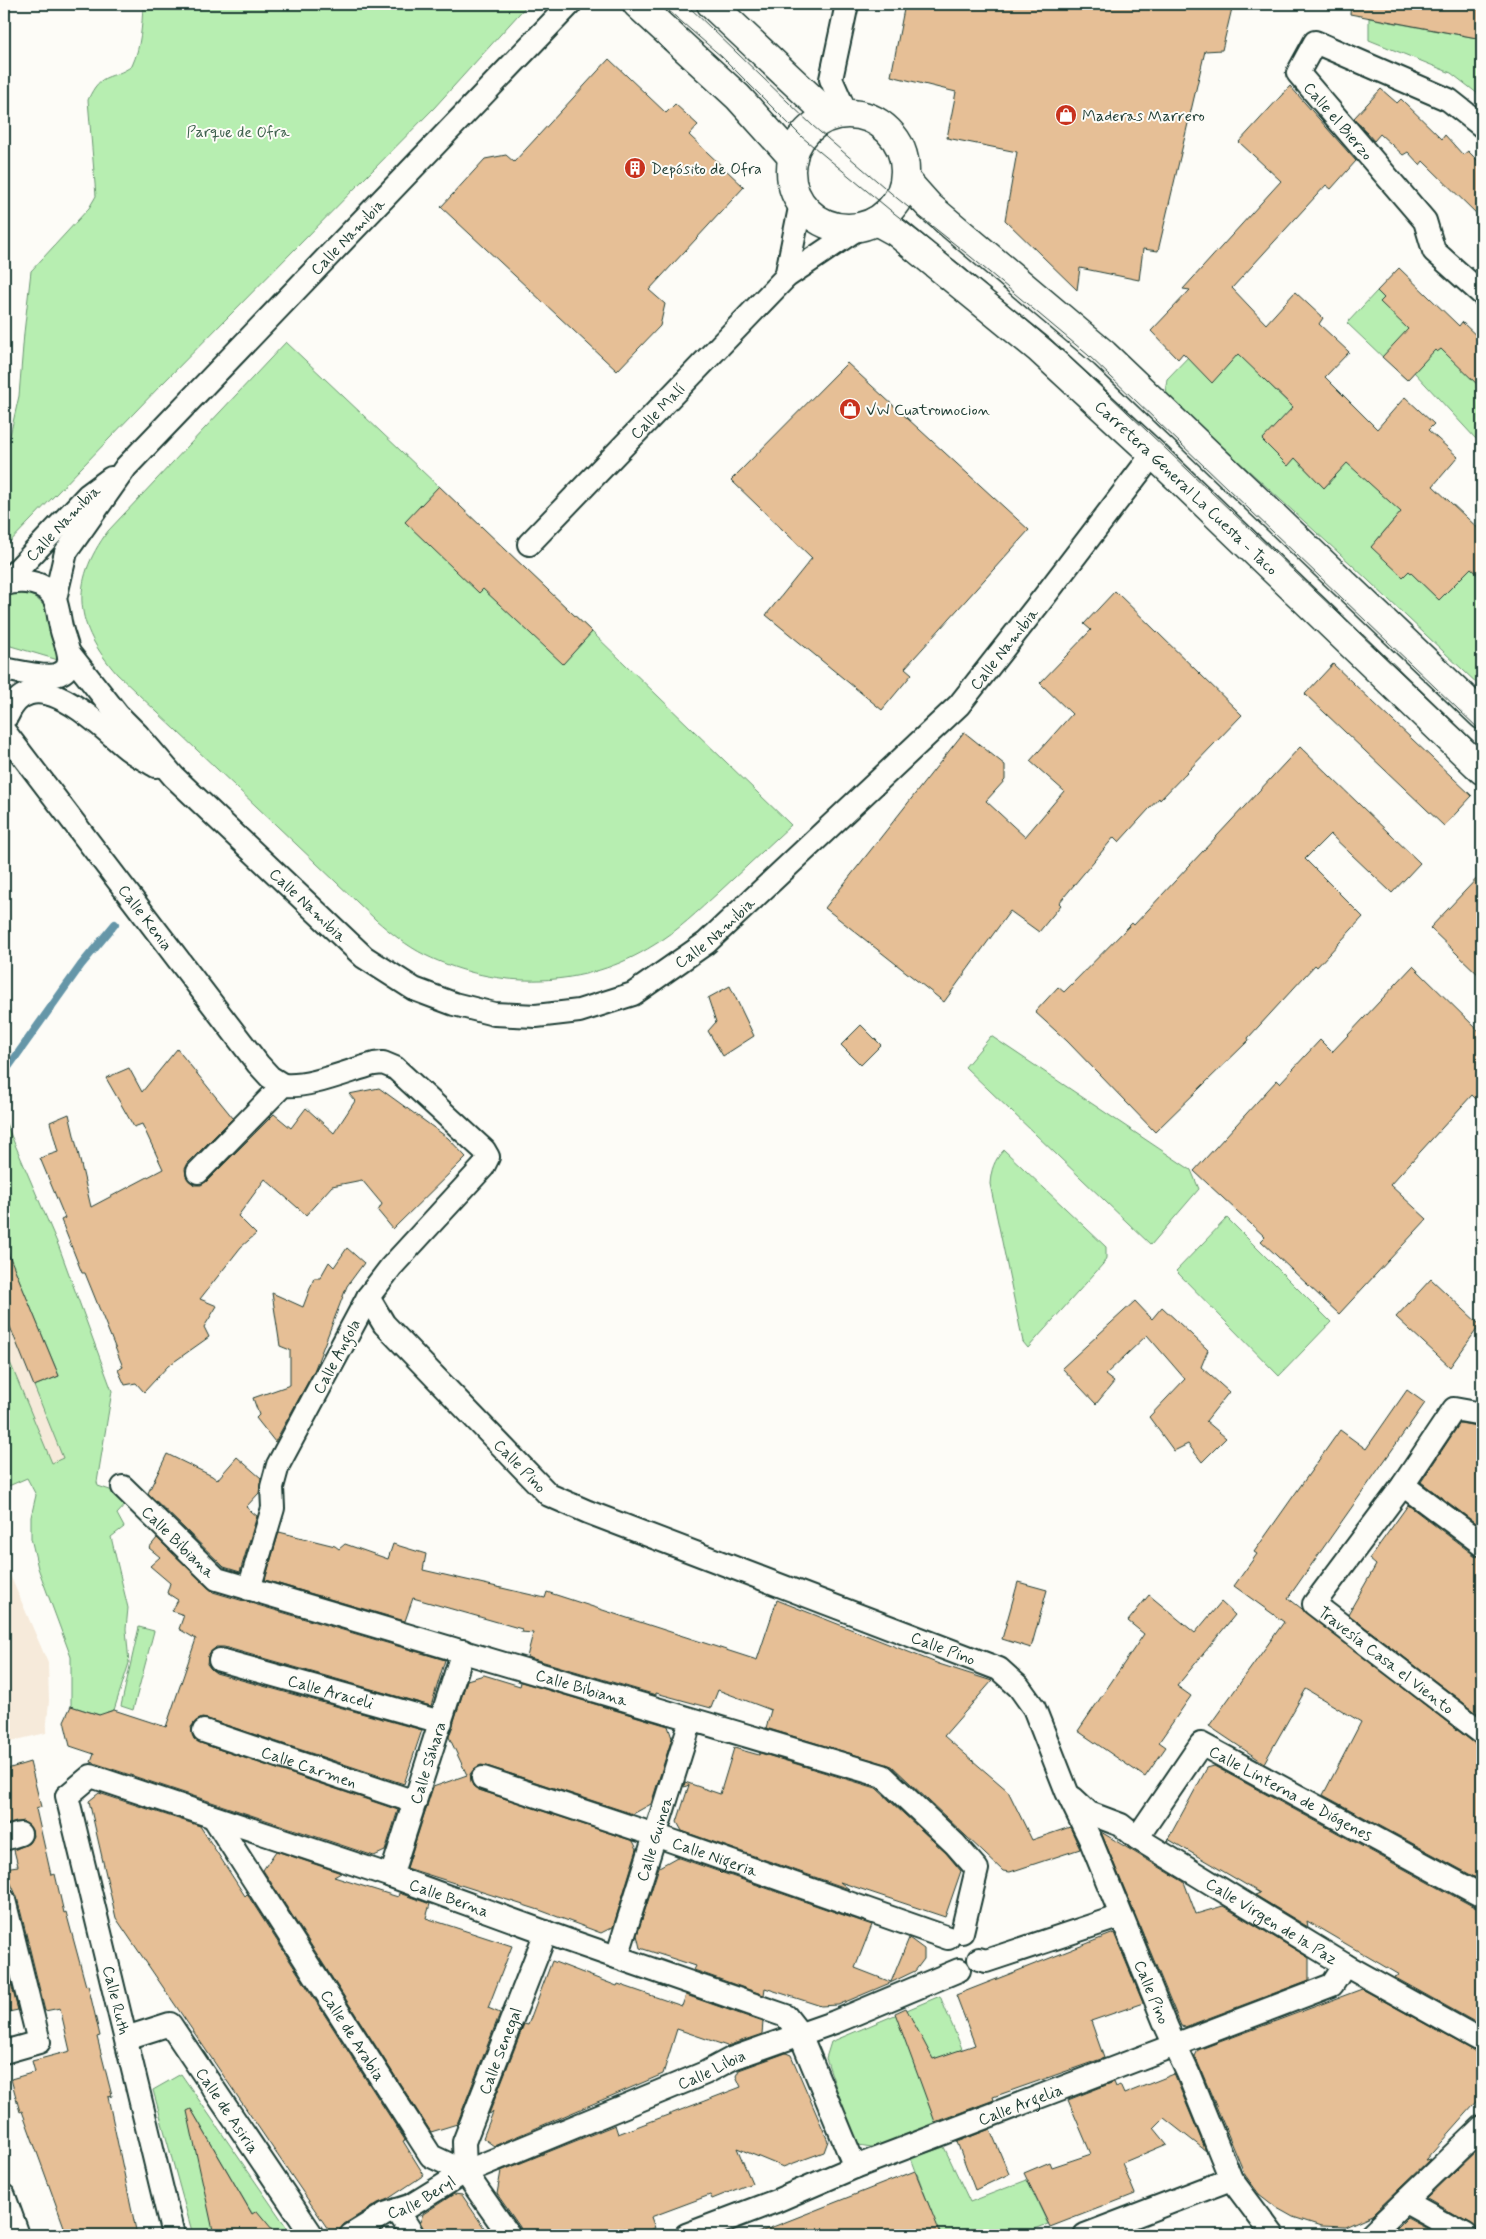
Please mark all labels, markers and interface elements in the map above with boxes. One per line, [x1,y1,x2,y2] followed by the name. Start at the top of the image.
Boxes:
[1298,78,1377,165] street label: Calle el Bierzo
[1054,103,1078,127] shop icon: Maderas Marrero
[1082,106,1205,127] place label: Maderas Marrero
[186,122,290,143] park label: Parque de Ofra
[623,156,647,180] building icon: Depósito de Ofra
[651,159,762,180] place label: Depósito de Ofra
[306,194,391,280] street label: Calle Namibia
[626,379,690,445] street label: Calle Malí
[838,397,862,421] shop icon: VW Cuatromocion
[1090,397,1282,580] street label: Carretera General La Cuesta - Taco
[866,400,991,421] place label: VW Cuatromocion
[22,480,105,567] street label: Calle Namibia
[966,604,1044,695] street label: Calle Namibia
[264,864,351,948] street label: Calle Namibia
[113,881,177,956] street label: Calle Kenia
[671,893,760,974] street label: Calle Namibia
[309,1315,367,1398] street label: Calle Angola
[488,1435,551,1498] street label: Calle Pino
[136,1502,219,1584] street label: Calle Bibiana
[1313,1602,1458,1720] street label: Travesía Casa el Viento
[908,1627,978,1671] street label: Calle Pino
[533,1665,630,1712] street label: Calle Bibiana
[285,1670,376,1715] street label: Calle Araceli
[406,1719,452,1807] street label: Calle Sáhara
[1205,1741,1376,1847] street label: Calle Linterna de Diógenes
[258,1742,359,1794] street label: Calle Carmen
[632,1794,679,1884] street label: Calle Guinea
[669,1833,761,1882] street label: Calle Nigeria
[1201,1873,1342,1970] street label: Calle Virgen de la Paz
[406,1874,491,1923] street label: Calle Berna
[1129,1957,1173,2028] street label: Calle Pino
[97,1964,134,2037] street label: Calle Ruth
[315,1986,389,2086] street label: Calle de Arabia
[474,2005,528,2098] street label: Calle Senegal
[675,2045,749,2095] street label: Calle Libia
[190,2064,263,2158] street label: Calle de Asiria
[975,2080,1066,2131] street label: Calle Argelia
[385,2172,460,2225] street label: Calle Beryl

